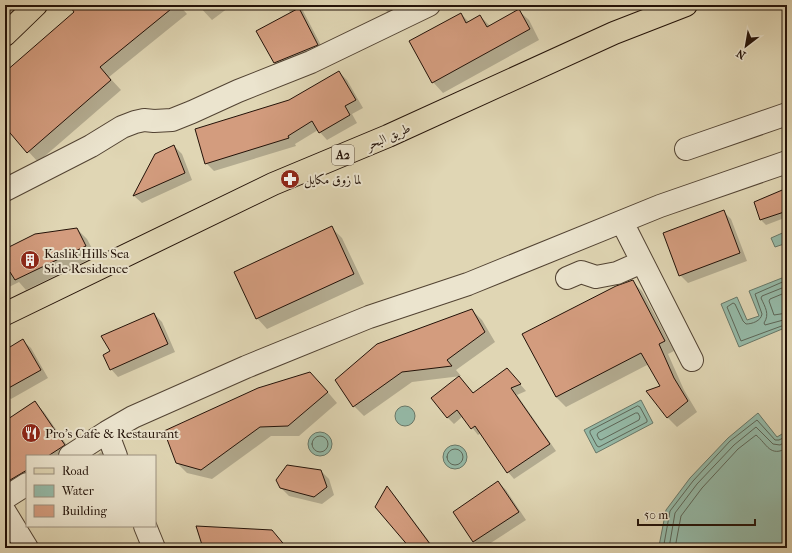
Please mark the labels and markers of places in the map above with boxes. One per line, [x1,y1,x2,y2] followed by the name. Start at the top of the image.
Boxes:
[279,168,301,190] pharmacy icon: لما زوق مكايل
[304,172,362,189] place label: لما زوق مكايل
[44,246,130,276] place label: Kaslik Hills Sea Side Residence
[19,249,41,271] building icon: Kaslik Hills Sea Side Residence
[20,422,42,444] restaurant icon: Pro's Cafe & Restaurant
[45,426,179,441] place label: Pro's Cafe & Restaurant

